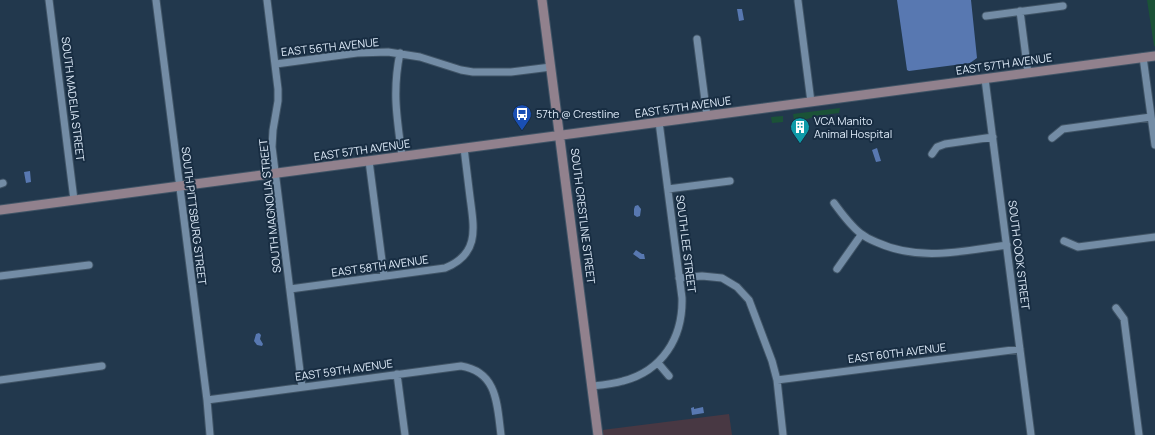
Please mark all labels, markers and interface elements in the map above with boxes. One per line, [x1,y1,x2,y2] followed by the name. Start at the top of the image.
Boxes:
[280,34,380,59] street label: EAST 56TH AVENUE
[58,36,89,162] street label: SOUTH MADELIA STREET
[955,49,1053,78] street label: EAST 57TH AVENUE
[634,92,732,121] street label: EAST 57TH AVENUE
[511,103,533,131] bus stop icon: 57th @ Crestline
[536,106,620,121] place label: 57th @ Crestline
[814,113,892,141] place label: VCA Manito Animal Hospital
[789,116,811,144] building icon: VCA Manito Animal Hospital
[313,135,411,164] street label: EAST 57TH AVENUE
[255,138,284,274] street label: SOUTH MAGNOLIA STREET
[179,146,210,286] street label: SOUTH PITTSBURG STREET
[568,147,599,285] street label: SOUTH CRESTLINE STREET
[673,194,700,294] street label: SOUTH LEE STREET
[1005,199,1034,311] street label: SOUTH COOK STREET
[330,251,429,280] street label: EAST 58TH AVENUE
[847,339,947,366] street label: EAST 60TH AVENUE
[294,355,394,384] street label: EAST 59TH AVENUE

